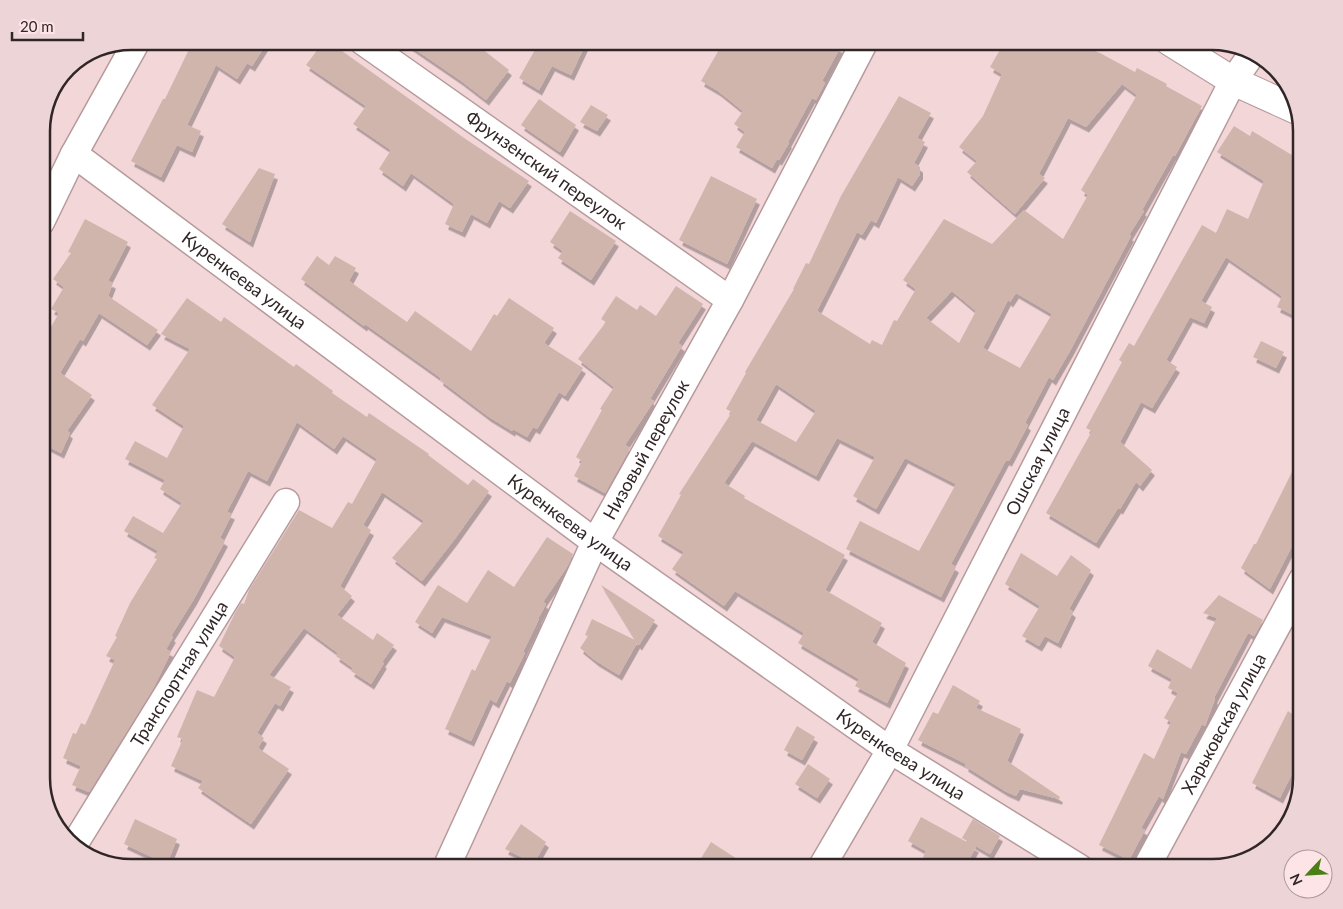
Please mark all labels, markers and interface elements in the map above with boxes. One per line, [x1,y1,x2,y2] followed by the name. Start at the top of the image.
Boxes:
[12,10,84,42] scale bar
[20,17,54,35] text: 20 m
[462,105,632,234] street label: Фрунзенский переулок
[178,226,311,333] street label: Куренкеева улица
[598,375,694,523] street label: Низовый переулок
[1000,403,1074,519] street label: Ошская улица
[504,469,637,575] street label: Куренкеева улица
[125,596,232,751] street label: Транспортная улица
[1176,649,1270,798] street label: Харьковская улица
[832,704,970,804] street label: Куренкеева улица
[1283,849,1333,899] north arrow
[1286,871,1306,888] text: N

